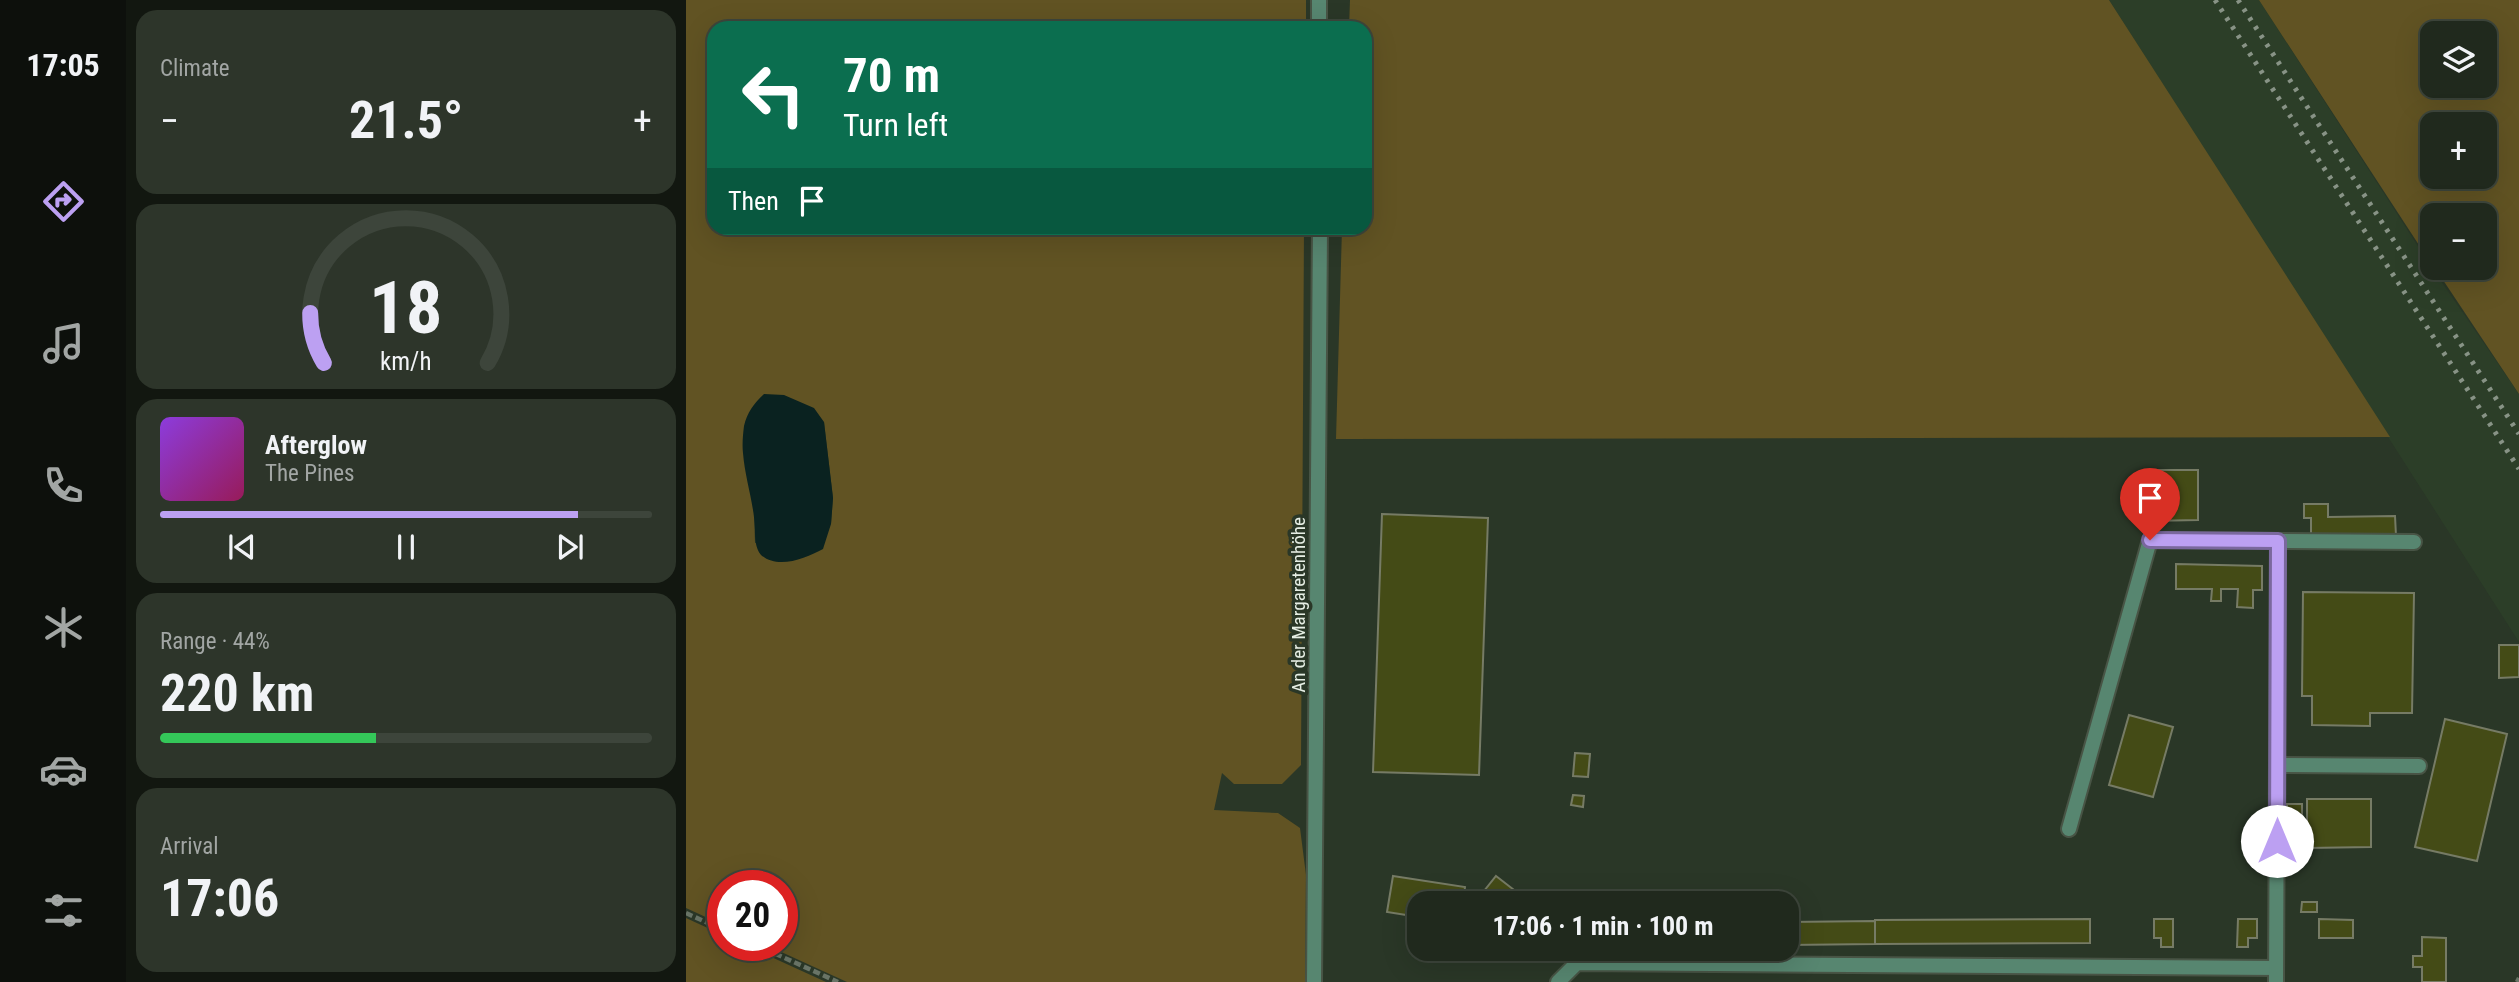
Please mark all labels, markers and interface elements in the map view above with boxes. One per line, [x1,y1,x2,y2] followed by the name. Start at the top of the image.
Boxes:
[2420,21,2497,280] map controls
[2420,21,2497,98] button: layers
[26,46,100,84] text: 17:05
[843,47,940,104] text: 70 m
[728,49,819,140] icon: left
[160,55,230,82] text: Climate
[349,90,463,151] text: 21.5°
[160,99,179,143] text: −
[633,99,652,143] text: +
[843,106,948,144] text: Turn left
[2420,112,2497,189] button: +
[39,177,88,226] icon: directions
[793,182,831,220] icon: arrive
[728,186,779,216] text: Then
[2420,203,2497,280] button: −
[369,265,443,351] text: 18
[39,319,88,368] icon: music
[380,346,432,375] text: km/h
[265,430,367,460] text: Afterglow
[265,460,355,487] text: The Pines
[39,461,88,510] icon: phone
[2120,468,2180,540] pin
[2131,479,2169,517] icon: arrive
[1287,517,1310,693] street label: An der Margaretenhöhe
[223,528,261,566] icon: previous
[387,528,425,566] icon: pause
[551,528,589,566] icon: next
[39,603,88,652] icon: climate
[160,628,270,655] text: Range · 44%
[160,663,314,724] text: 220 km
[39,745,88,794] icon: car
[2240,804,2314,878] position arrow
[160,833,219,860] text: Arrival
[160,868,279,929] text: 17:06
[707,870,798,961] speed limit sign: 20
[39,886,88,935] icon: filters
[1493,911,1713,941] text: 17:06 · 1 min · 100 m

